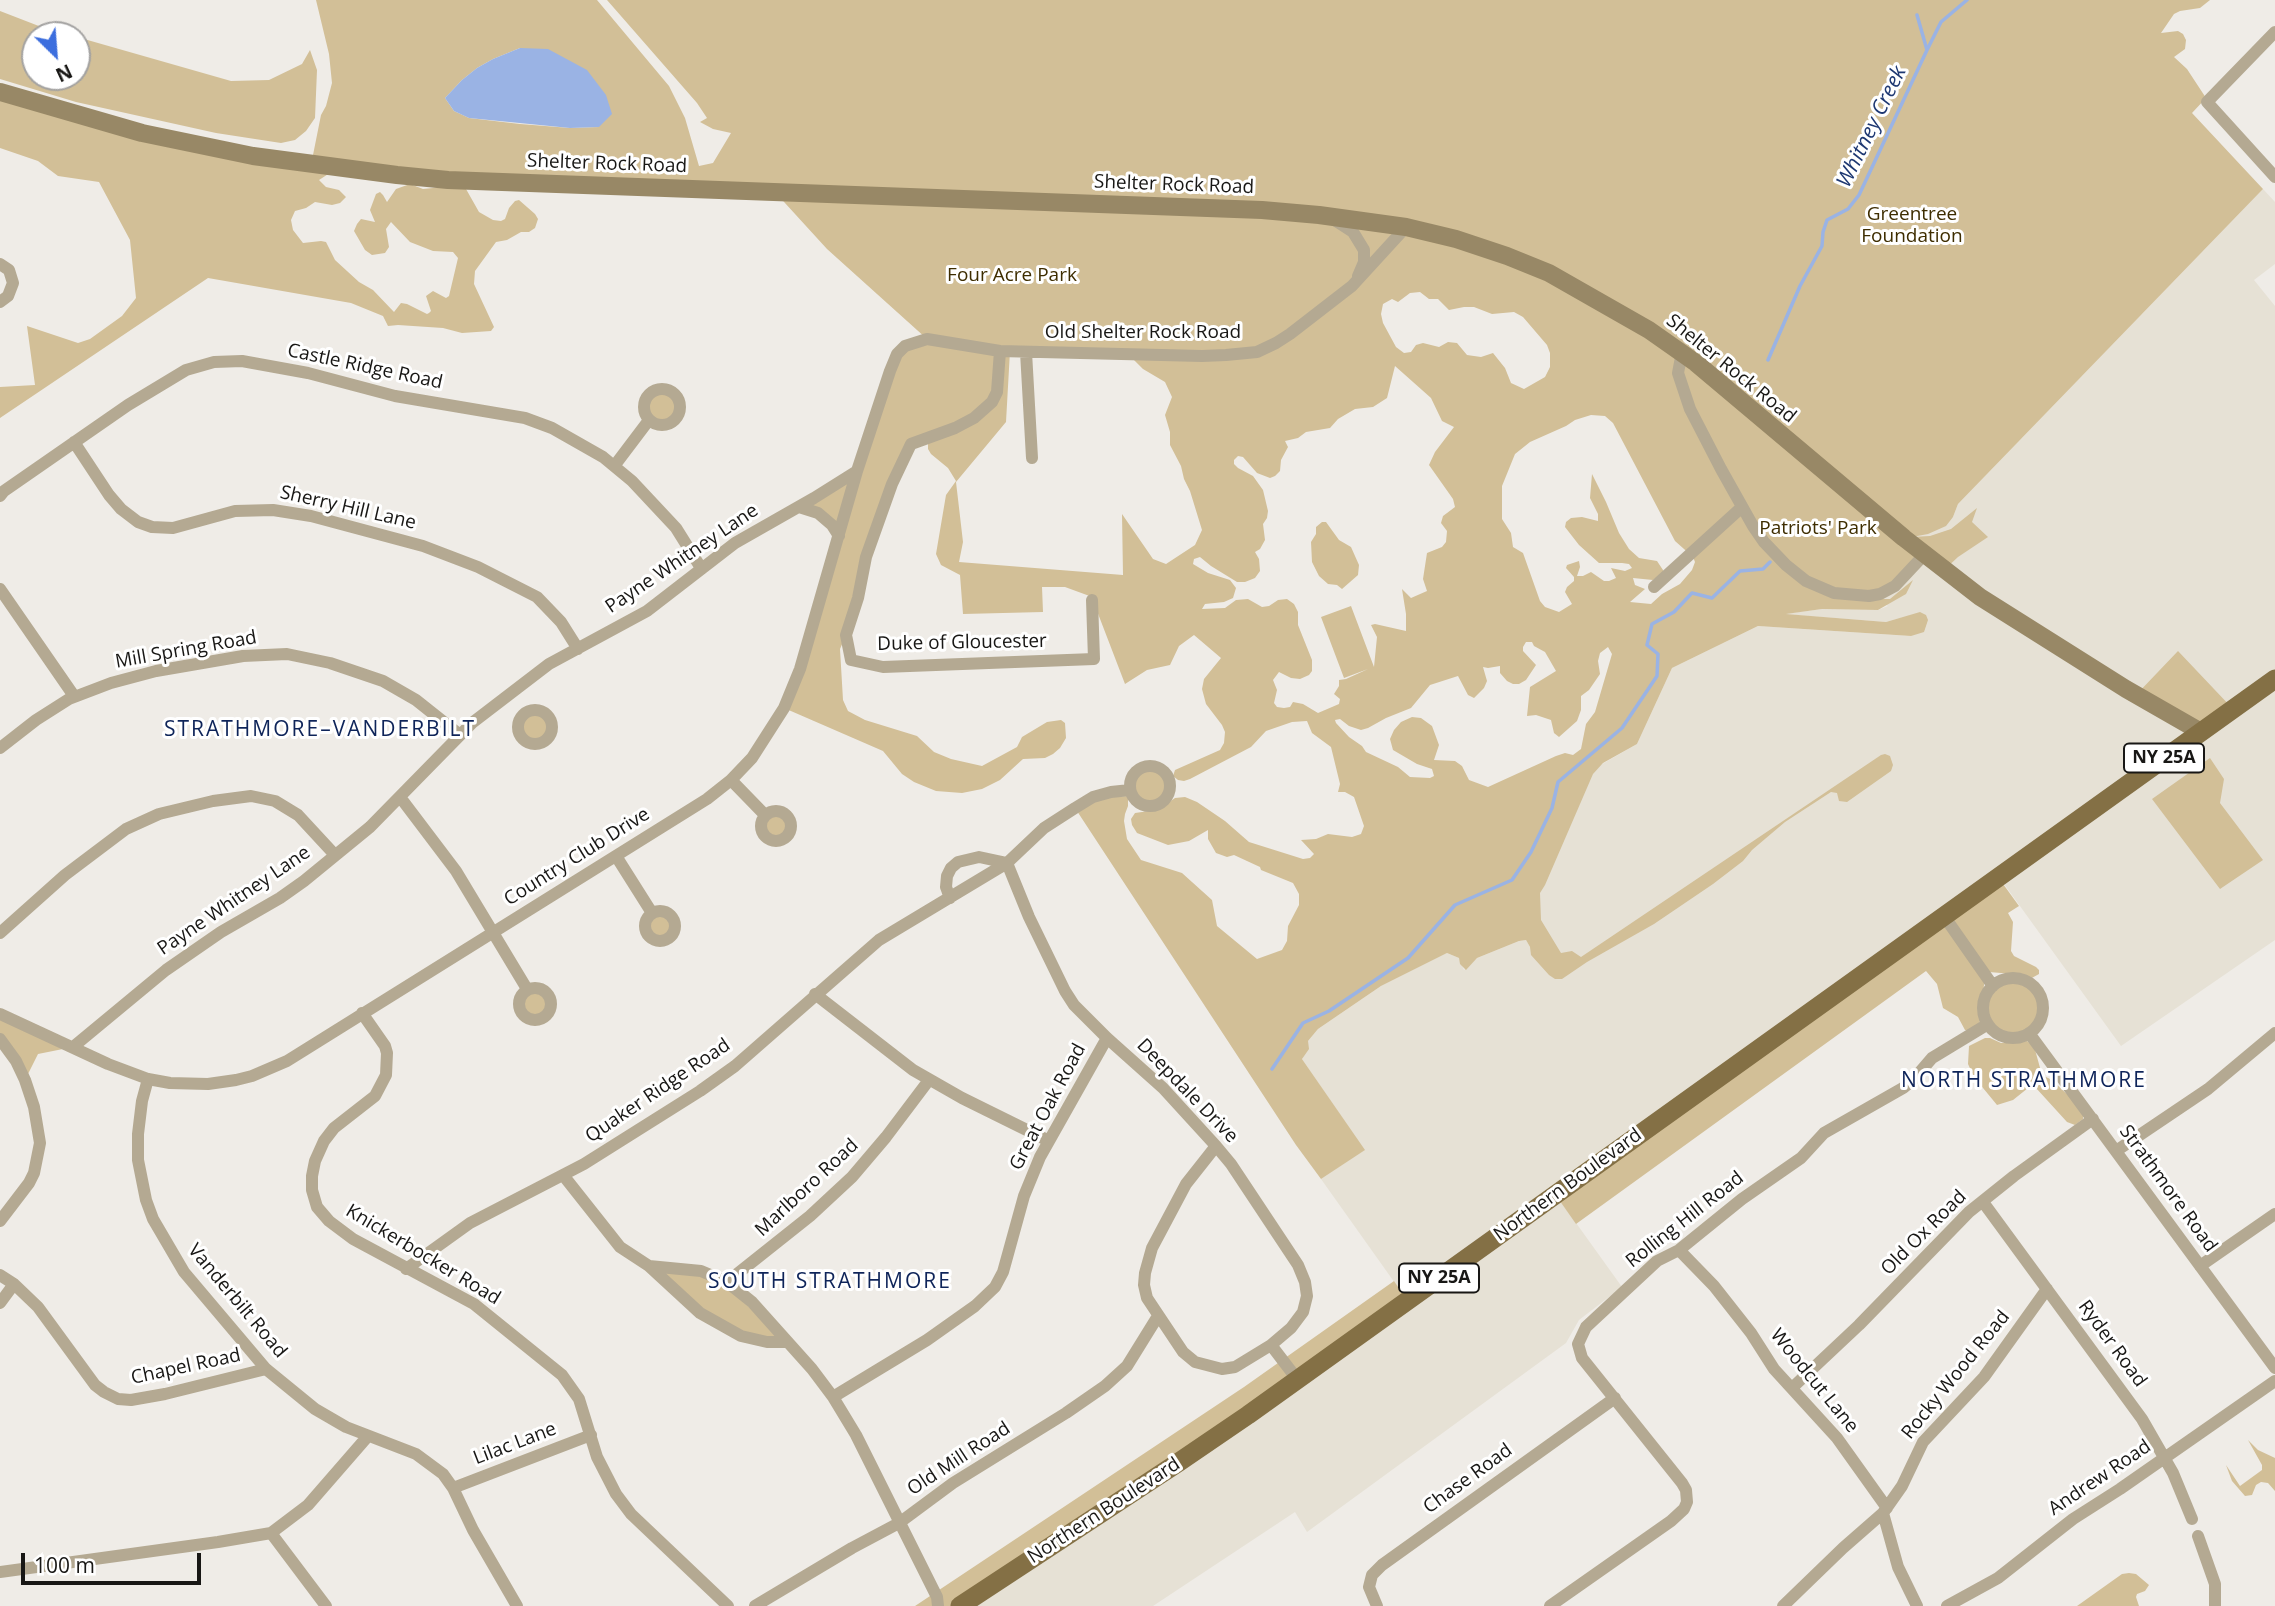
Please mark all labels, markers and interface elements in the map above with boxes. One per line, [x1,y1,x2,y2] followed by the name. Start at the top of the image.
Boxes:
[21,21,91,91] north arrow
[52,58,77,88] text: N
[1832,62,1912,192] water label: Whitney Creek
[527,150,687,178] street label: Shelter Rock Road
[1094,171,1254,199] street label: Shelter Rock Road
[1861,204,1963,248] park label: Greentree Foundation
[947,265,1077,287] park label: Four Acre Park
[1662,310,1800,428] street label: Shelter Rock Road
[1045,322,1241,344] street label: Old Shelter Rock Road
[285,339,445,395] street label: Castle Ridge Road
[278,481,418,535] street label: Sherry Hill Lane
[601,499,763,619] street label: Payne Whitney Lane
[1759,518,1877,540] park label: Patriots' Park
[113,626,259,674] street label: Mill Spring Road
[877,630,1047,656] street label: Duke of Gloucester
[167,717,473,743] district label: STRATHMORE–VANDERBILT
[2124,744,2204,772] road number: NY 25A
[500,803,654,911] street label: Country Club Drive
[153,841,315,961] street label: Payne Whitney Lane
[581,1034,735,1148] street label: Quaker Ridge Road
[1132,1034,1242,1148] street label: Deepdale Drive
[1005,1040,1091,1174] street label: Great Oak Road
[1903,1068,2145,1094] district label: NORTH STRATHMORE
[2114,1121,2222,1257] street label: Strathmore Road
[1490,1124,1646,1246] street label: Northern Boulevard
[751,1134,863,1242] street label: Marlboro Road
[1622,1167,1748,1273] street label: Rolling Hill Road
[1877,1186,1971,1280] street label: Old Ox Road
[342,1200,504,1310] street label: Knickerbocker Road
[183,1239,291,1363] street label: Vanderbilt Road
[1399,1264,1479,1293] road number: NY 25A
[710,1269,950,1295] district label: SOUTH STRATHMORE
[2073,1296,2151,1392] street label: Ryder Road
[1897,1306,2015,1444] street label: Rocky Wood Road
[1765,1324,1863,1438] street label: Woodcut Lane
[129,1344,243,1390] street label: Chapel Road
[903,1417,1015,1501] street label: Old Mill Road
[470,1418,560,1470] street label: Lilac Lane
[2044,1435,2156,1521] street label: Andrew Road
[1419,1439,1517,1519] street label: Chase Road
[1023,1453,1185,1569] street label: Northern Boulevard
[24,1540,205,1584] scale bar
[34,1551,95,1579] text: 100 m

